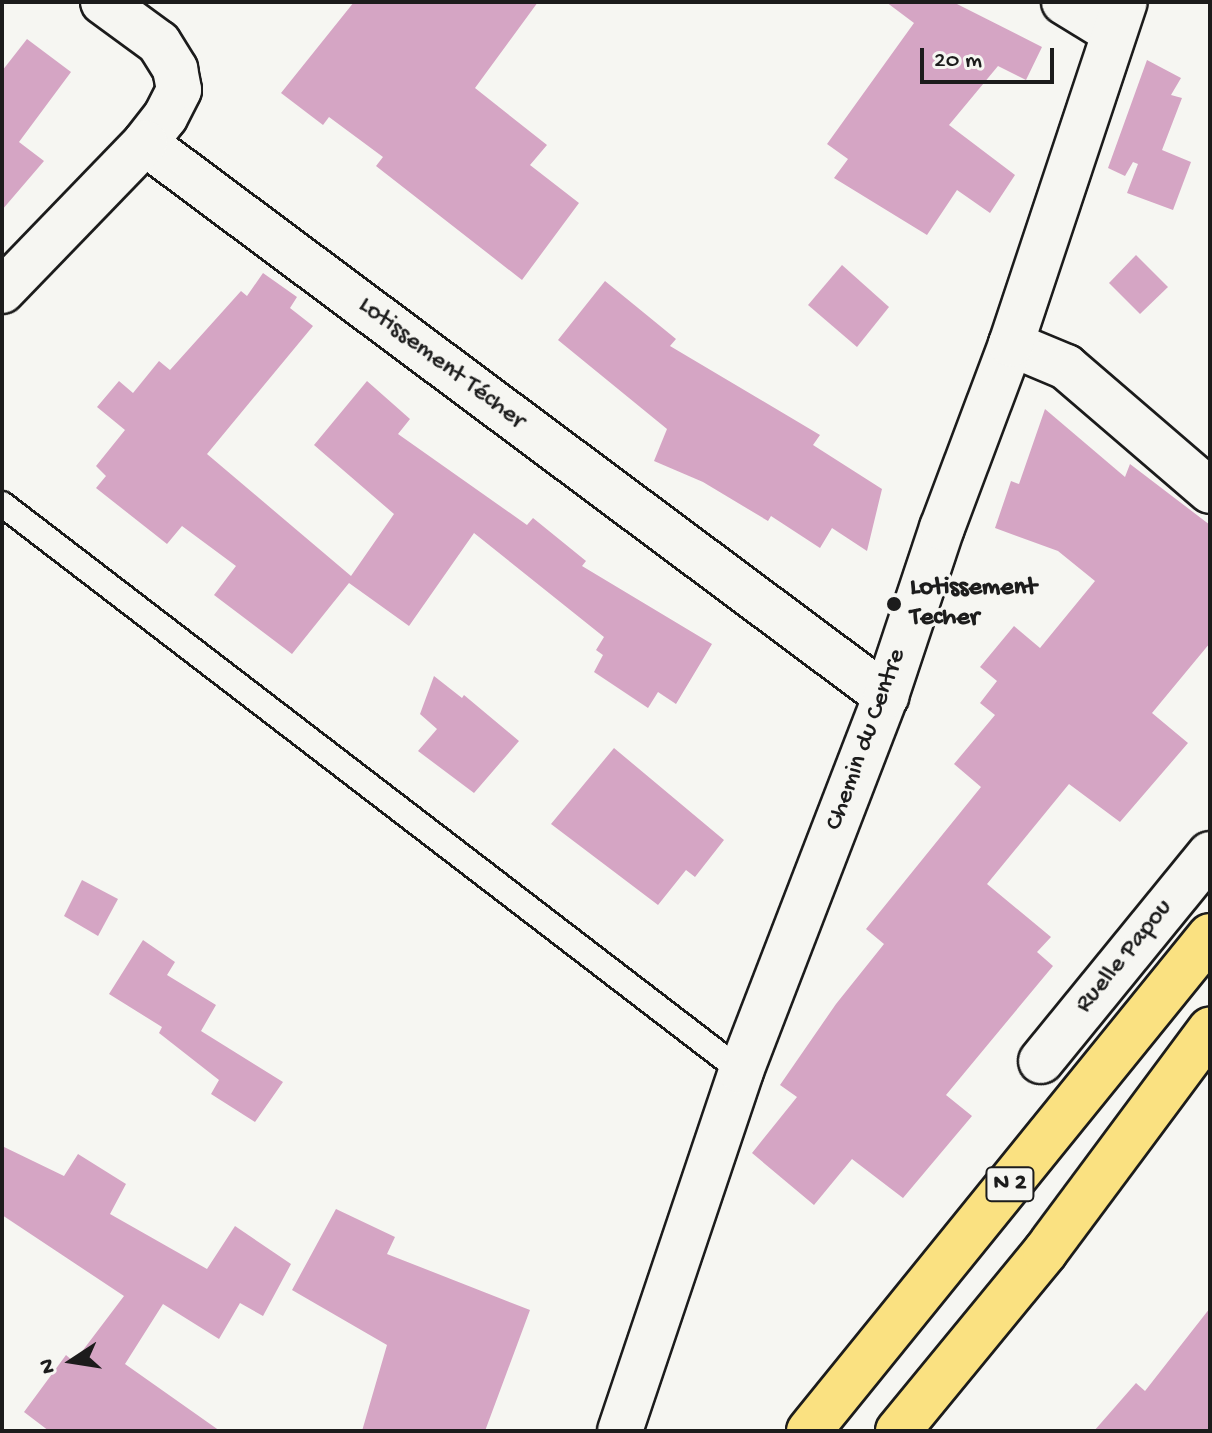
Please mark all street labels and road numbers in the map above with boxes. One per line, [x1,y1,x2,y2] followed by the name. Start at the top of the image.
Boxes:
[351,291,531,437] street label: Lotissement Técher
[820,645,914,835] street label: Chemin du Centre
[1070,894,1180,1020] street label: Ruelle Papou
[984,1164,1036,1204] road number: N 2

